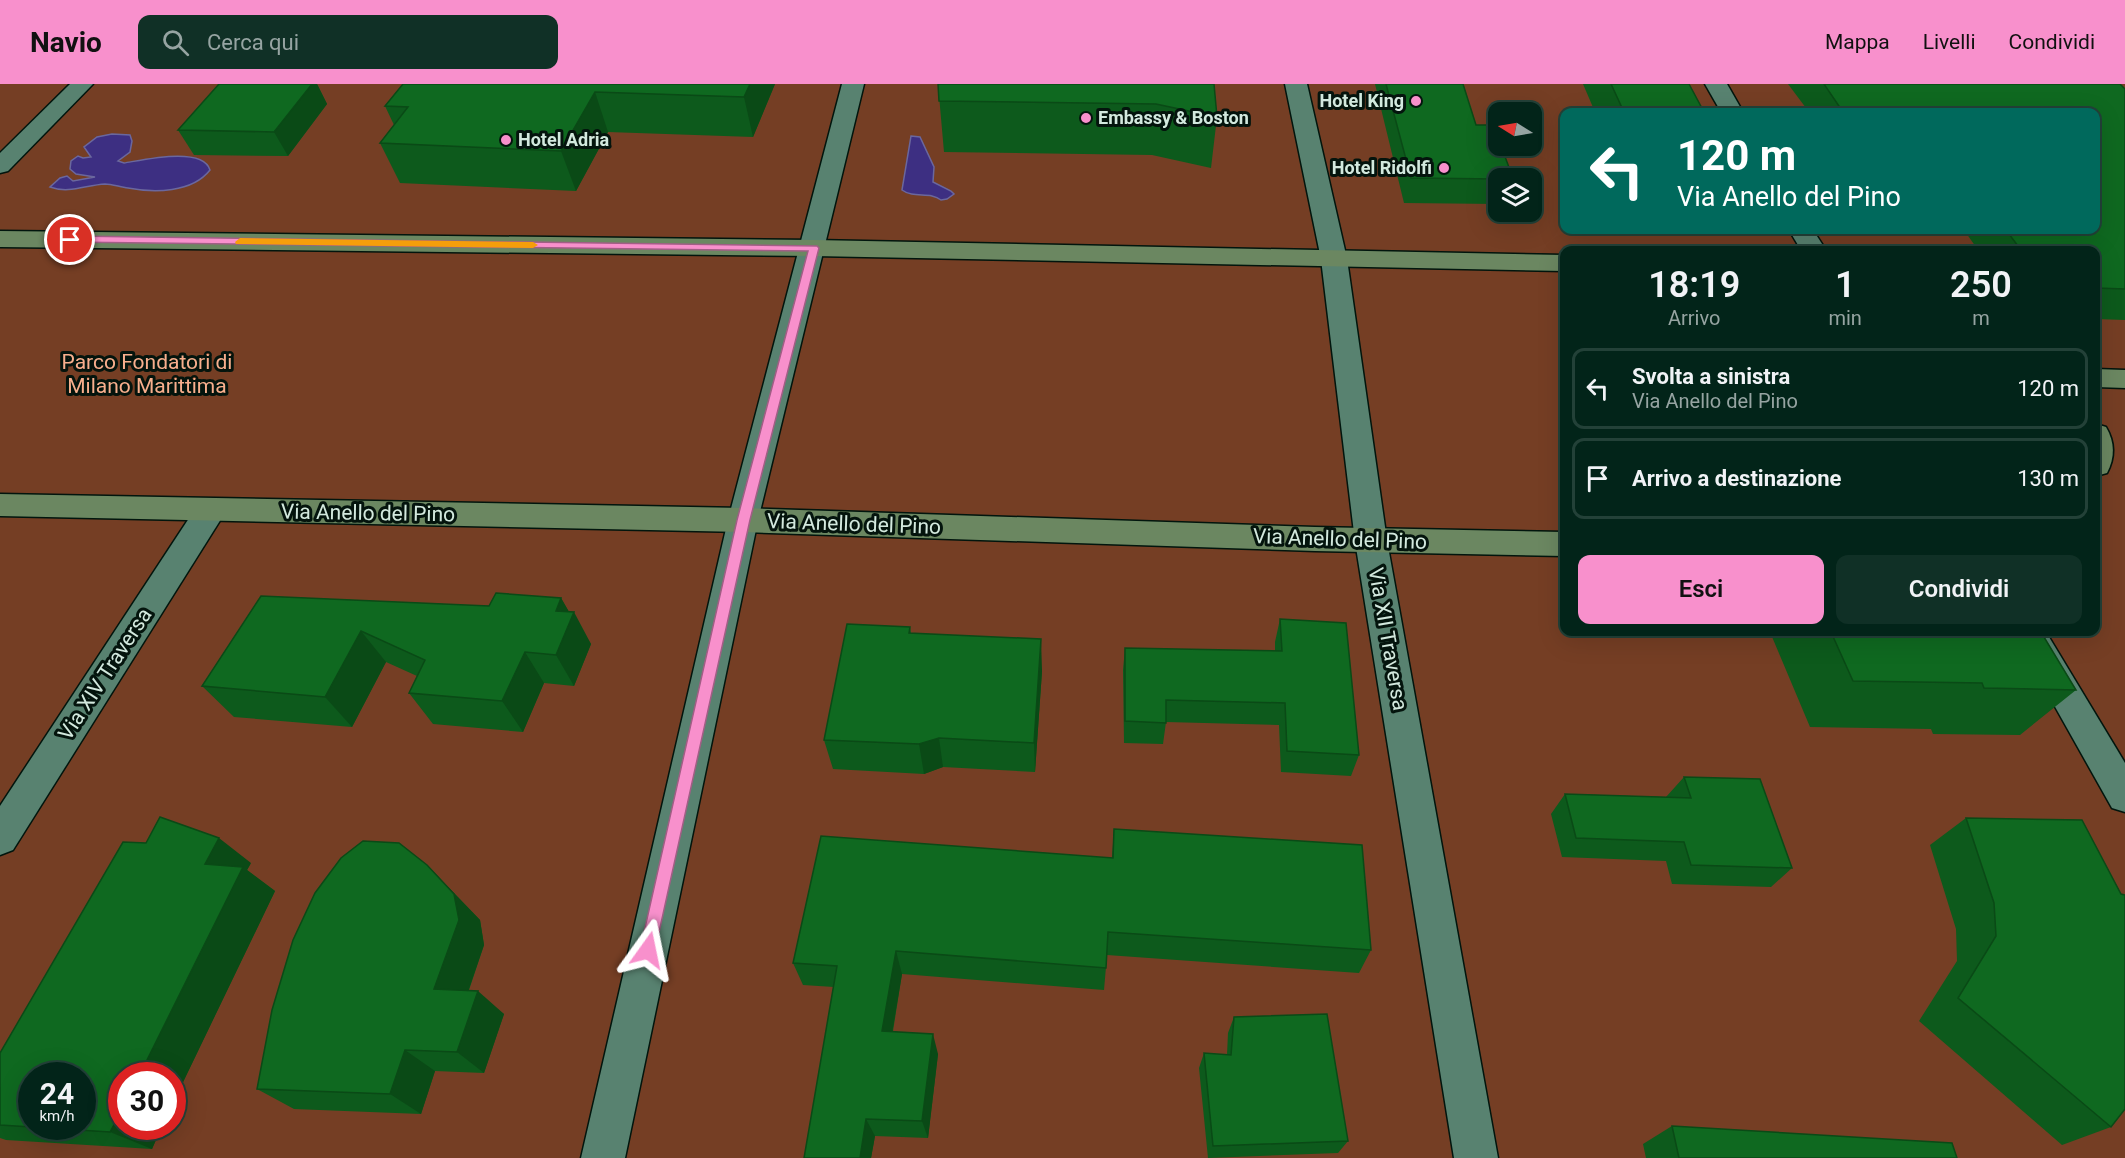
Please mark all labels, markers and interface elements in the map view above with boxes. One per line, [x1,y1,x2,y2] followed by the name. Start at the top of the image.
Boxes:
[138,15,558,69] search box
[30,26,102,59] text: Navio
[159,26,192,59] icon: search
[207,30,299,55] text: Cerca qui
[1825,30,1890,54] text: Mappa
[1923,30,1976,54] text: Livelli
[2009,30,2095,54] text: Condividi
[1320,90,1404,111] place label: Hotel King
[1409,94,1423,108] marker: Hotel King
[1488,102,1542,156] north arrow
[1488,102,1542,222] map controls
[1098,107,1249,128] place label: Embassy & Boston
[1079,111,1093,125] marker: Embassy & Boston
[518,129,610,150] place label: Hotel Adria
[1677,131,1796,180] text: 120 m
[1578,132,1656,210] icon: left
[499,133,513,147] marker: Hotel Adria
[1332,157,1432,178] place label: Hotel Ridolfi
[1437,161,1451,175] marker: Hotel Ridolfi
[1488,168,1542,222] button: layers
[1677,181,1901,213] text: Via Anello del Pino
[44,214,95,265] pin
[53,223,86,256] icon: arrive
[1648,264,1740,306] text: 18:19
[1835,264,1855,306] text: 1
[1950,264,2012,306] text: 250
[1668,306,1720,330] text: Arrivo
[1828,306,1862,330] text: min
[1972,306,1990,330] text: m
[62,350,232,398] park label: Parco Fondatori di Milano Marittima
[1632,364,1790,389] text: Svolta a sinistra
[1581,372,1614,405] icon: left
[2017,376,2079,401] text: 120 m
[1632,389,1798,413] text: Via Anello del Pino
[1581,462,1614,495] icon: arrive
[1632,466,1841,491] text: Arrivo a destinazione
[2017,466,2079,491] text: 130 m
[281,499,455,527] street label: Via Anello del Pino
[767,509,941,539] street label: Via Anello del Pino
[1253,524,1427,554] street label: Via Anello del Pino
[1578,555,1824,624] button: Esci
[1836,555,2082,624] button: Condividi
[1364,566,1412,712] street label: Via XII Traversa
[53,604,157,744] street label: Via XIV Traversa
[616,918,680,982] position arrow
[108,1062,186,1140] speed limit sign: 30
[40,1076,74,1111] text: 24
[39,1107,75,1125] text: km/h

